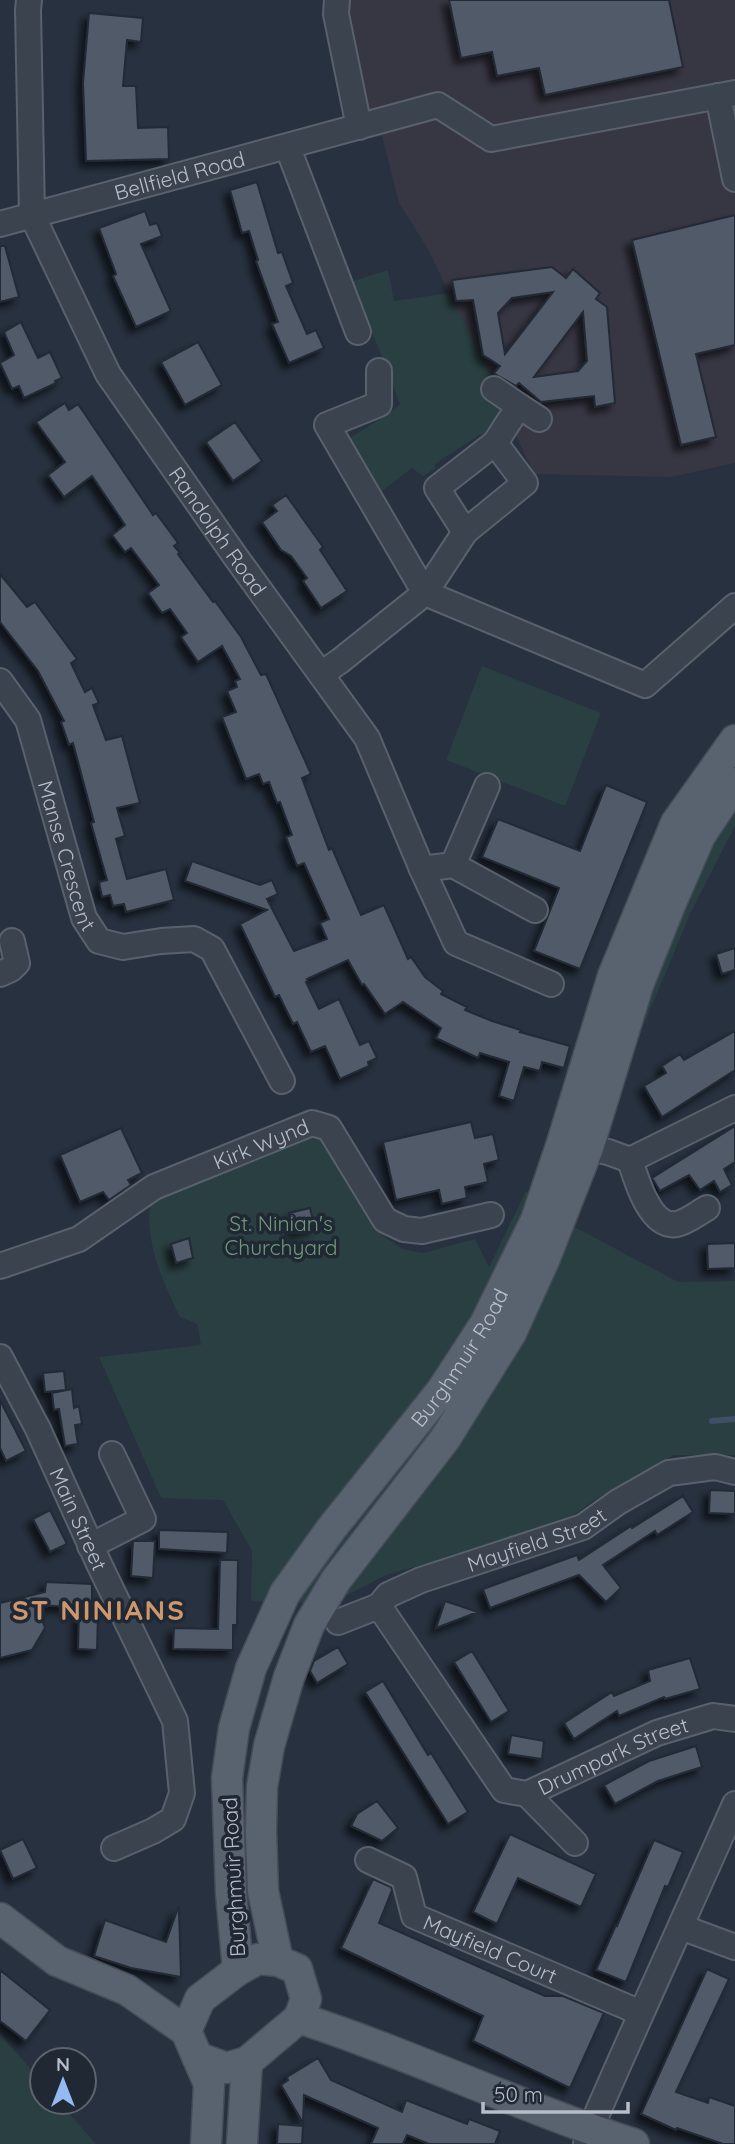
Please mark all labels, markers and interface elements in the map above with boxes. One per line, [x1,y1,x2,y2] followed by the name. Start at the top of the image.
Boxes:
[111,145,248,205] street label: Bellfield Road
[164,461,272,601] street label: Randolph Road
[33,778,102,936] street label: Manse Crescent
[209,1113,312,1175] street label: Kirk Wynd
[225,1210,337,1260] park label: St. Ninian's Churchyard
[405,1284,513,1432] street label: Burghmuir Road
[44,1463,113,1574] street label: Main Street
[464,1502,611,1577] street label: Mayfield Street
[12,1592,186,1627] district label: ST NINIANS
[533,1711,691,1800] street label: Drumpark Street
[216,1796,250,1958] street label: Burghmuir Road
[420,1909,561,1989] street label: Mayfield Court
[28,2046,98,2116] north arrow
[56,2052,70,2076] text: N
[483,2070,628,2114] scale bar
[494,2081,543,2107] text: 50 m

